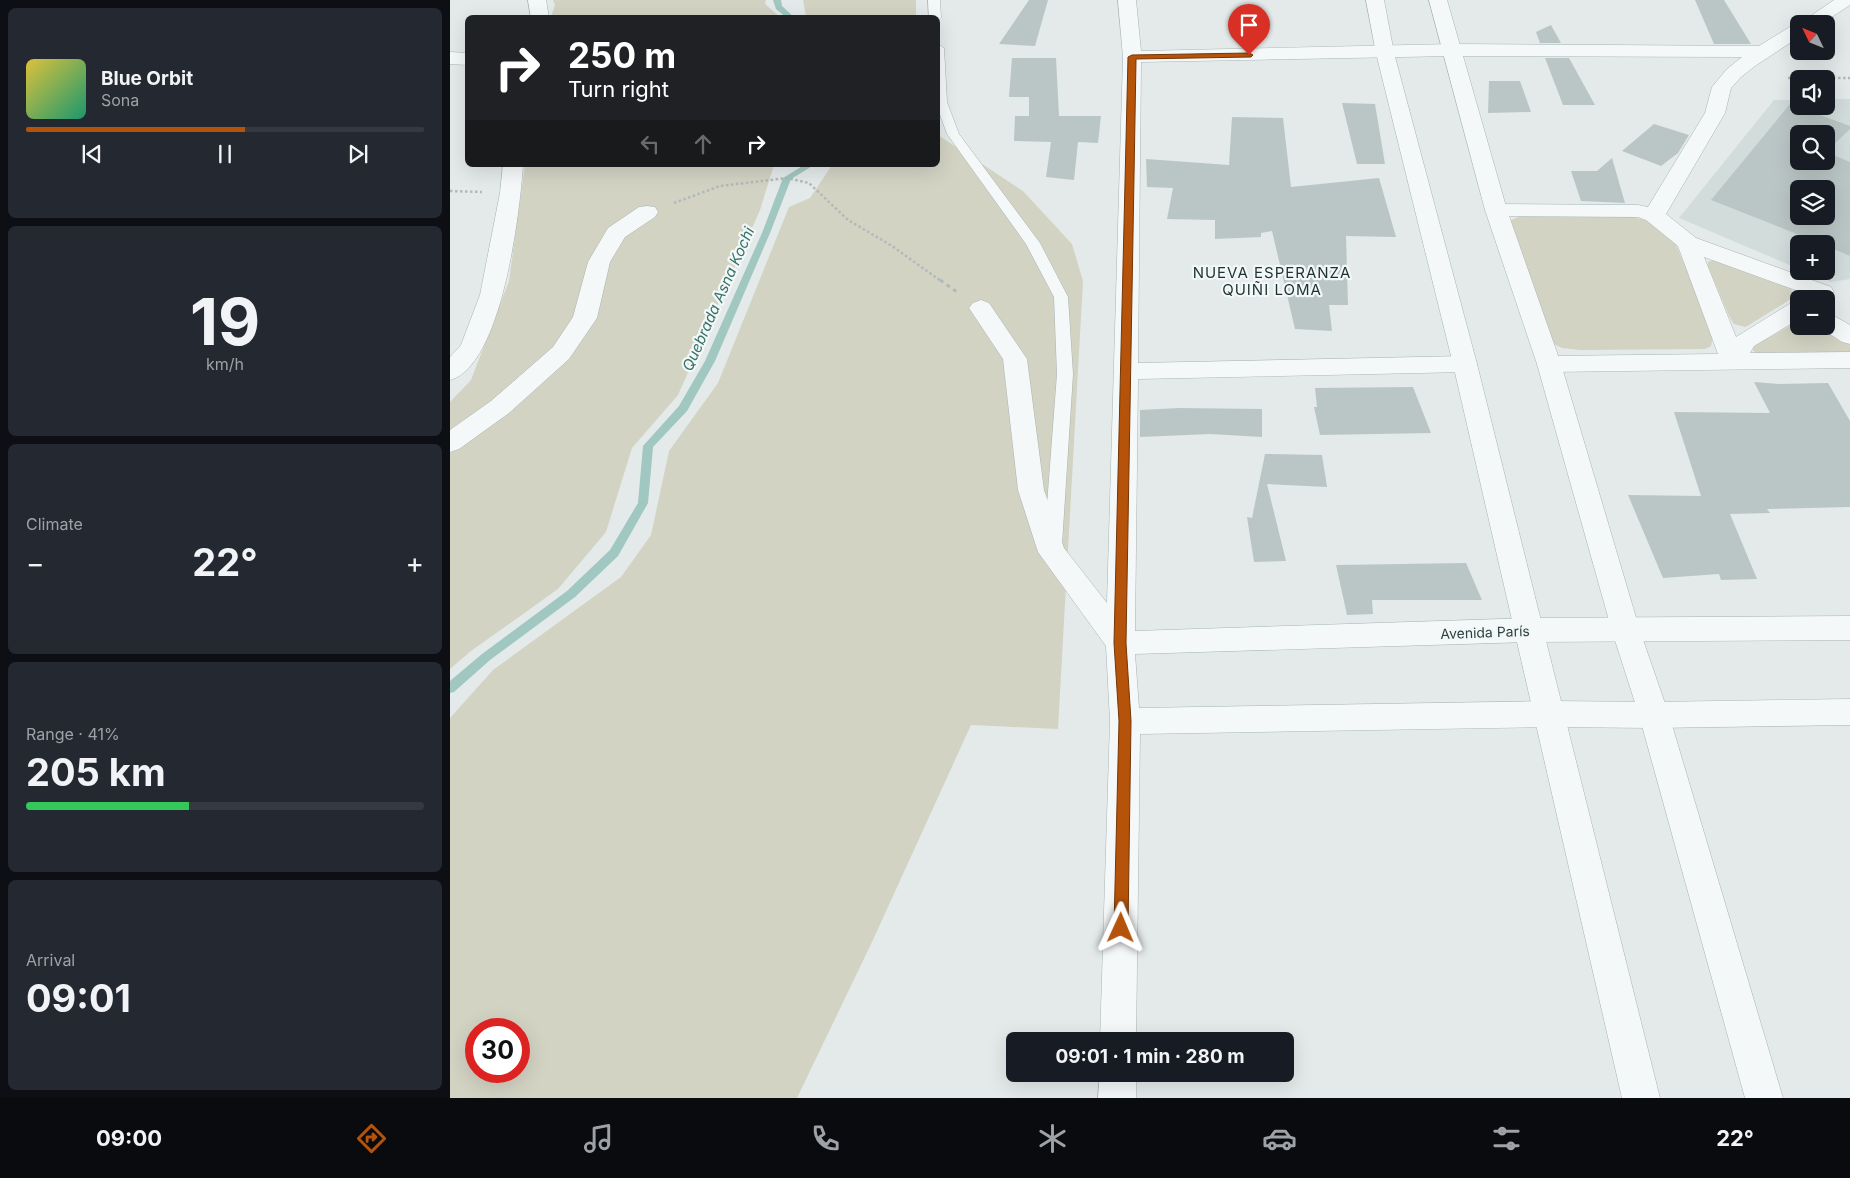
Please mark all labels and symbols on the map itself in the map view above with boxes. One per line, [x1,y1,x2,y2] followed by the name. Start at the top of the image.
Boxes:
[1228,4,1270,55] pin
[1790,15,1835,60] north arrow
[678,224,758,374] water label: Quebrada Asna Kochi
[1193,263,1351,299] district label: NUEVA ESPERANZA QUIÑI LOMA
[1440,622,1530,642] street label: Avenida París
[1094,901,1146,953] position arrow
[465,1018,530,1083] speed limit sign: 30

